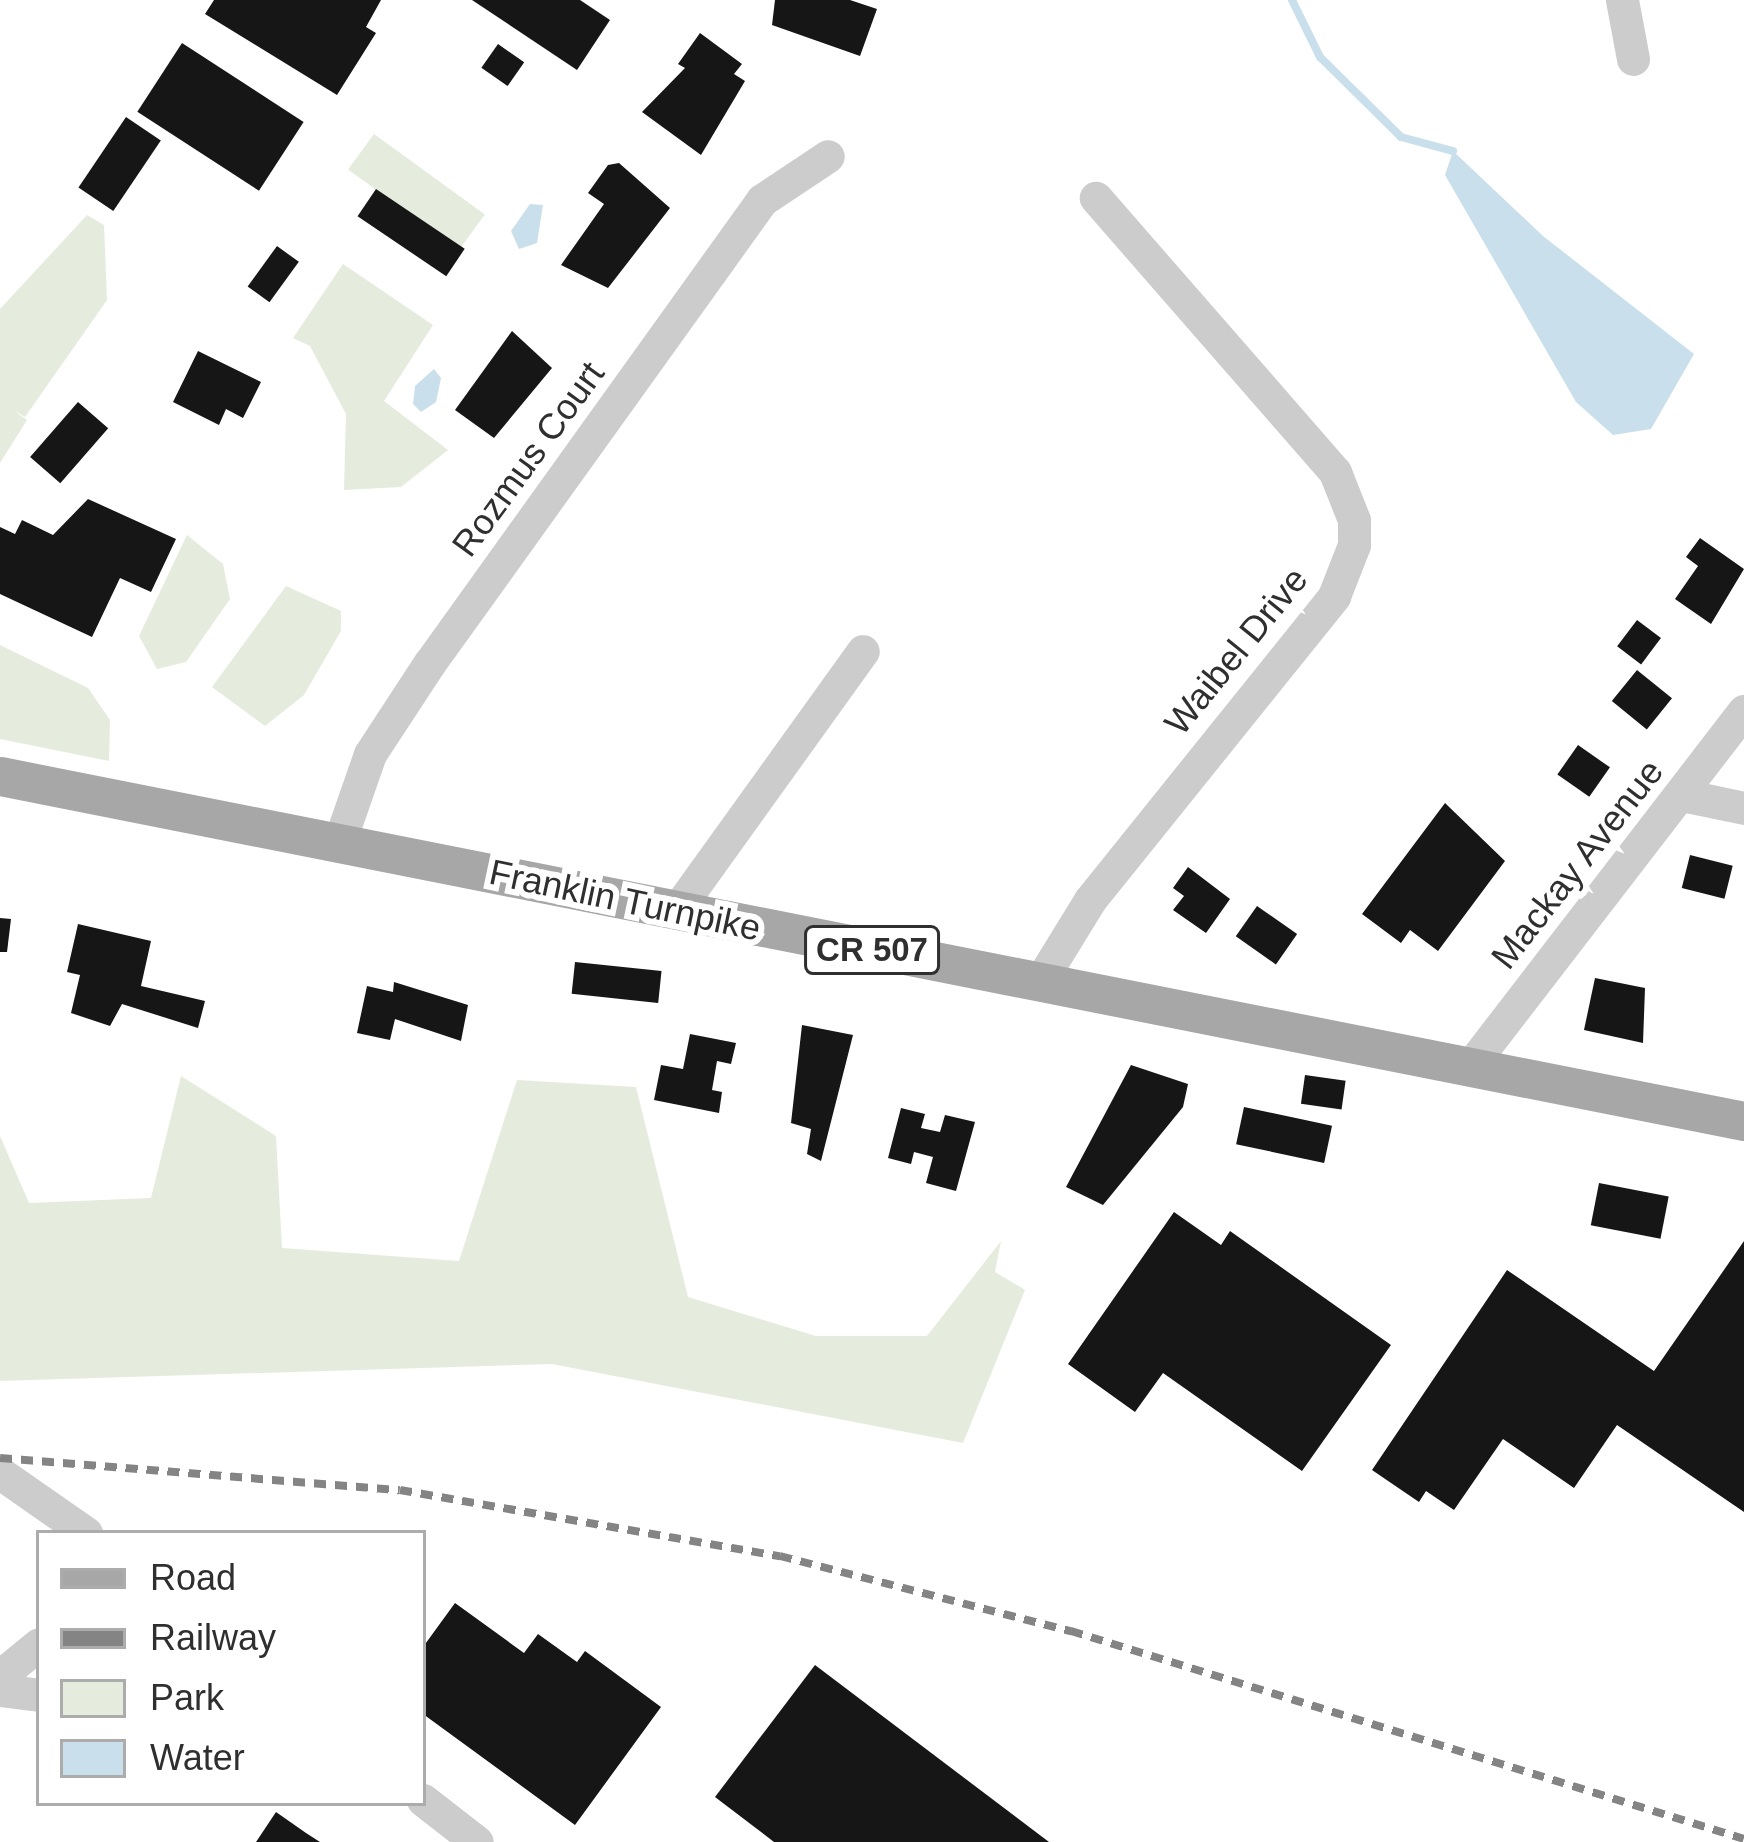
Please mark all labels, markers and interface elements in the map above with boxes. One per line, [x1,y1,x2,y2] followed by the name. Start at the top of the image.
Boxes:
[443,353,613,565] street label: Rozmus Court
[1155,559,1317,743] street label: Waibel Drive
[1481,750,1673,978] street label: Mackay Avenue
[485,850,765,950] street label: Franklin Turnpike
[803,923,941,977] road number: CR 507
[36,1530,426,1806] legend
[150,1557,236,1598] text: Road
[150,1617,276,1658] text: Railway
[150,1677,224,1718] text: Park
[150,1737,245,1778] text: Water

